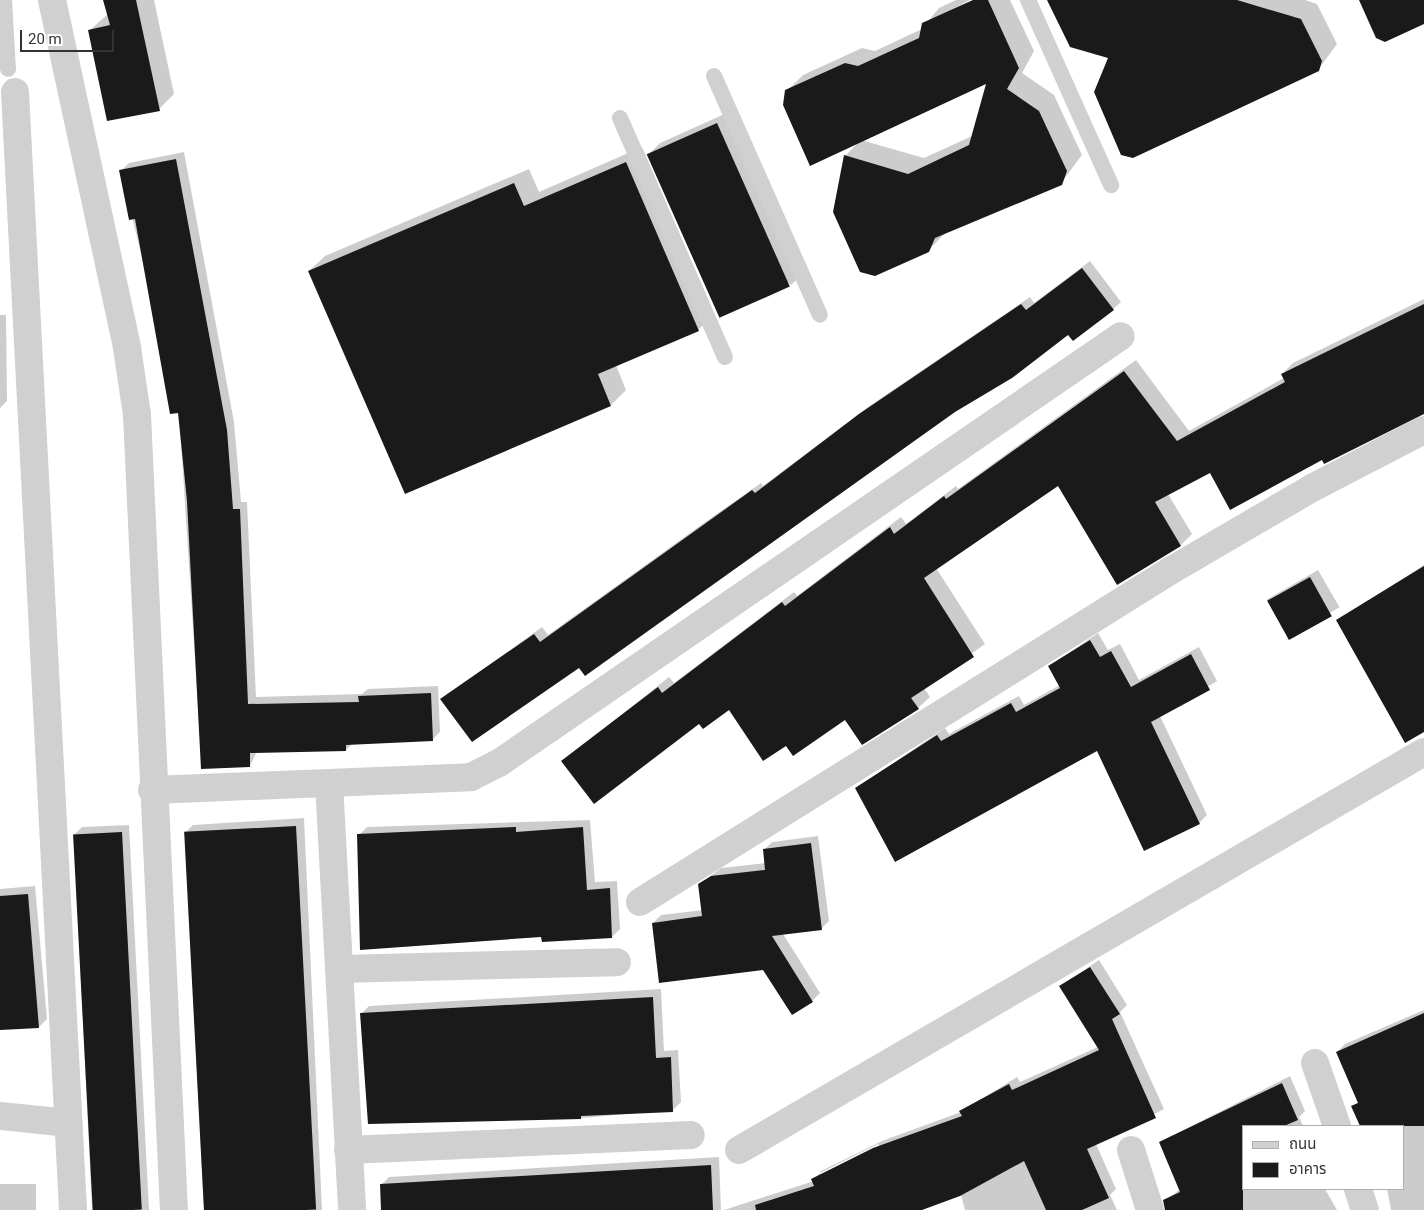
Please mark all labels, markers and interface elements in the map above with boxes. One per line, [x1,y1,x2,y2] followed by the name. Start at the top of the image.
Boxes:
[22,20,116,52] scale bar
[28,30,62,48] text: 20 m
[1242,1125,1404,1190] legend
[1289,1135,1316,1153] text: ถนน
[1289,1160,1326,1178] text: อาคาร

